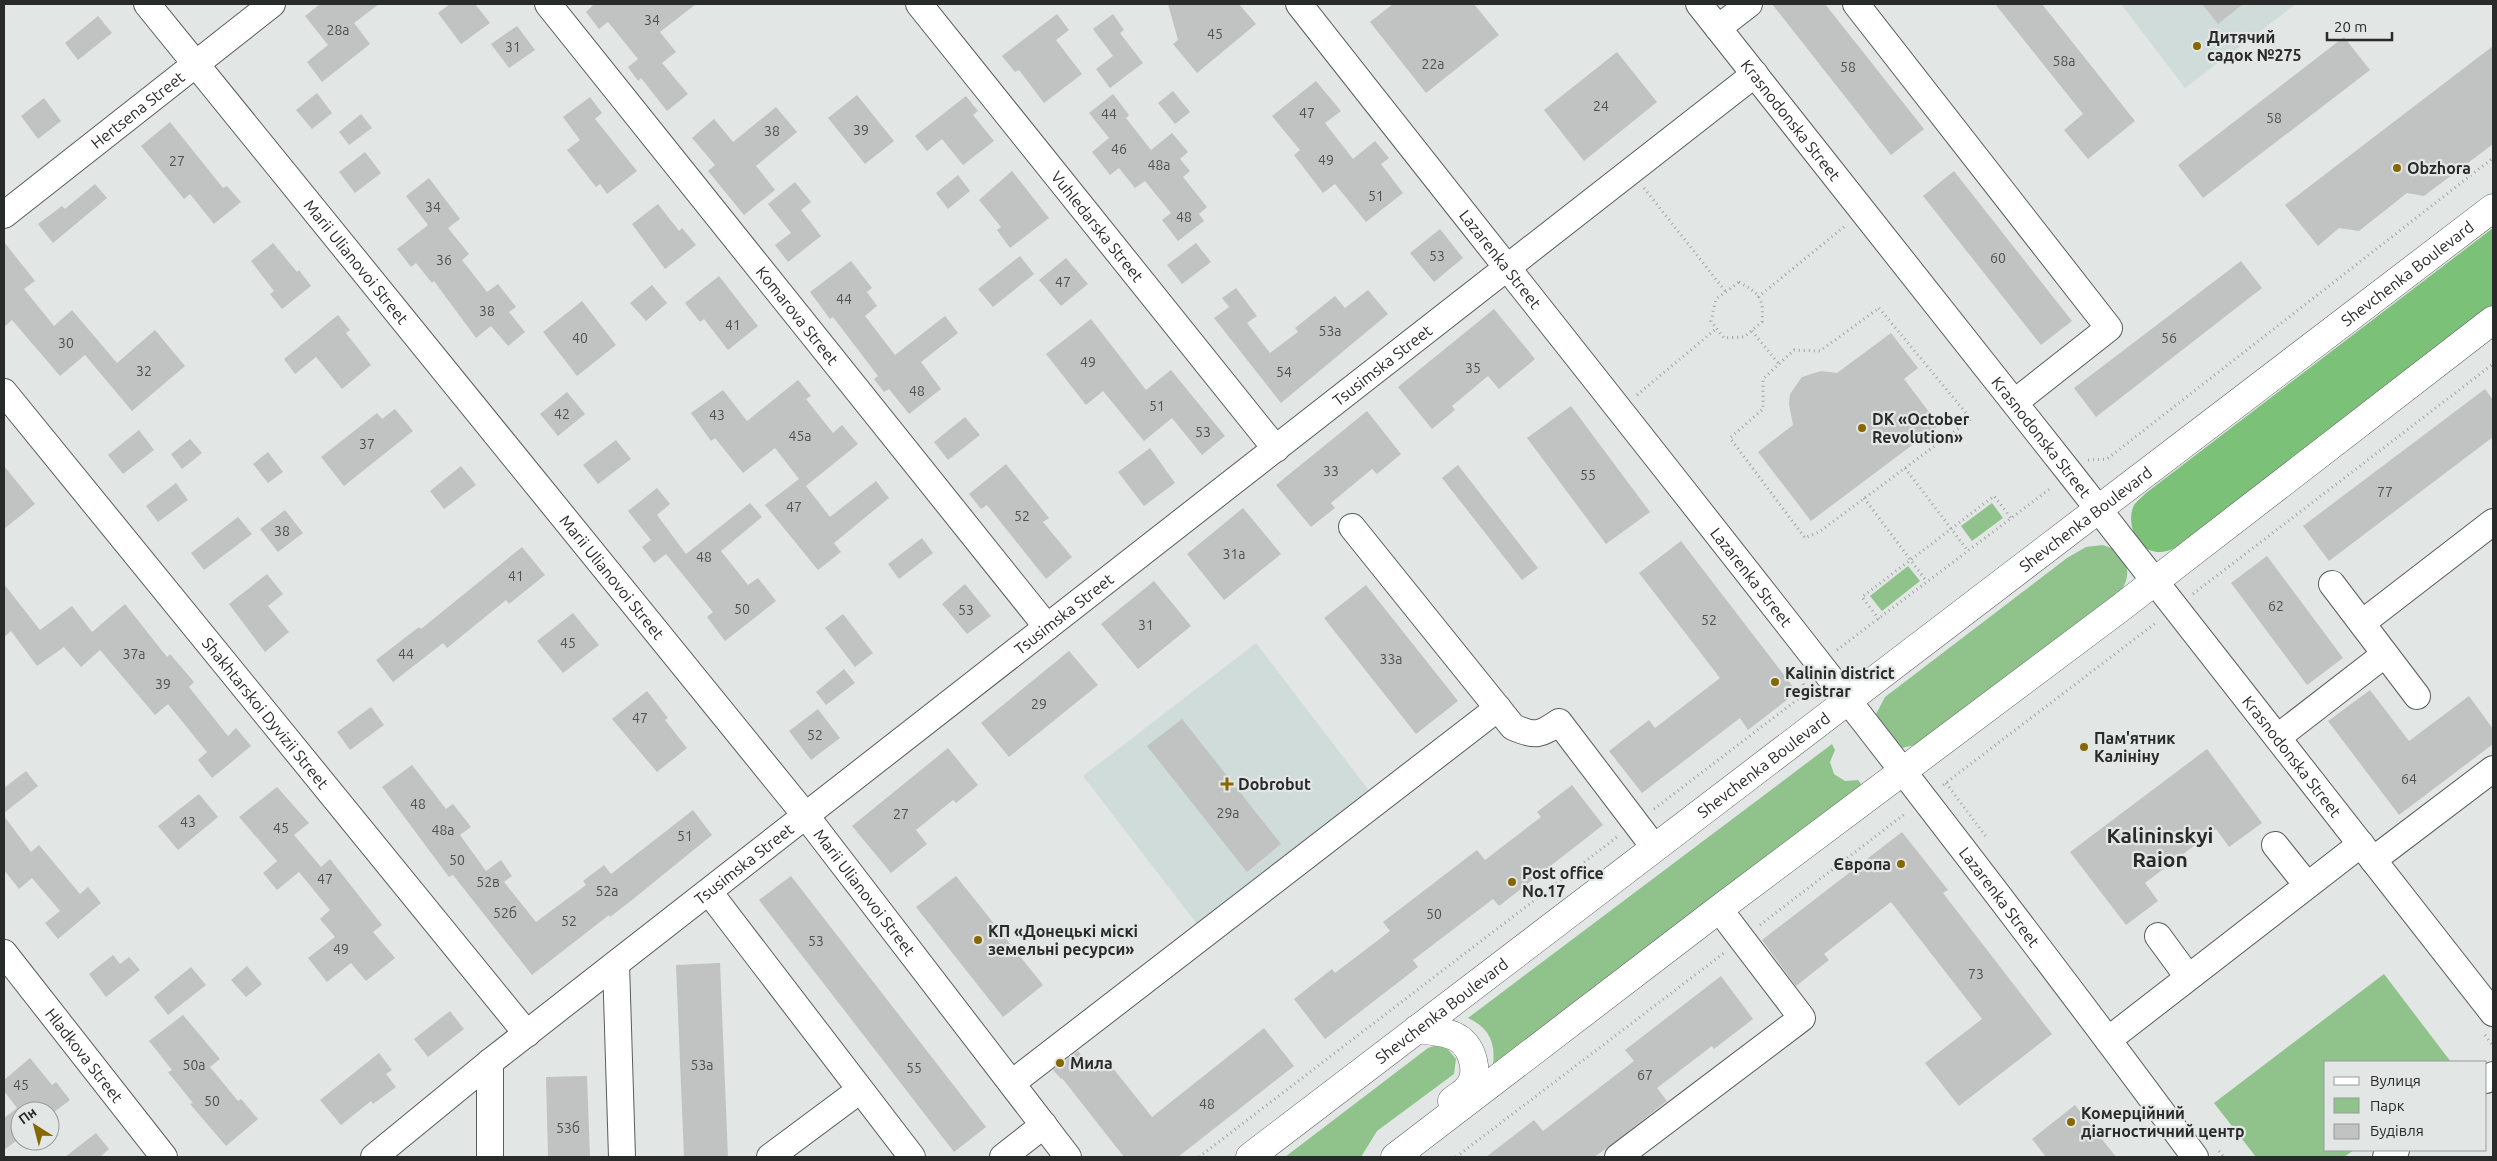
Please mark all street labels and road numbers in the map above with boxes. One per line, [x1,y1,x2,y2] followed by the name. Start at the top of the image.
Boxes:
[1738,56,1845,185] street label: Krasnodonska Street
[87,67,188,152] street label: Hertsena Street
[1048,167,1148,286] street label: Vuhledarska Street
[300,196,412,328] street label: Marii Ulianovoi Street
[1456,206,1545,313] street label: Lazarenka Street
[2337,217,2477,330] street label: Shevchenka Boulevard
[753,263,843,369] street label: Komarova Street
[1329,320,1436,409] street label: Tsusimska Street
[1988,373,2095,502] street label: Krasnodonska Street
[2016,463,2155,576] street label: Shevchenka Boulevard
[556,511,668,643] street label: Marii Ulianovoi Street
[1707,524,1796,631] street label: Lazarenka Street
[1011,569,1117,658] street label: Tsusimska Street
[199,634,333,793] street label: Shakhtarskoi Dyvizii Street
[2239,692,2345,821] street label: Krasnodonska Street
[1694,709,1833,821] street label: Shevchenka Boulevard
[691,819,797,908] street label: Tsusimska Street
[810,825,919,960] street label: Marii Ulianovoi Street
[1956,844,2044,951] street label: Lazarenka Street
[1372,954,1511,1067] street label: Shevchenka Boulevard
[42,1005,127,1106] street label: Hladkova Street

